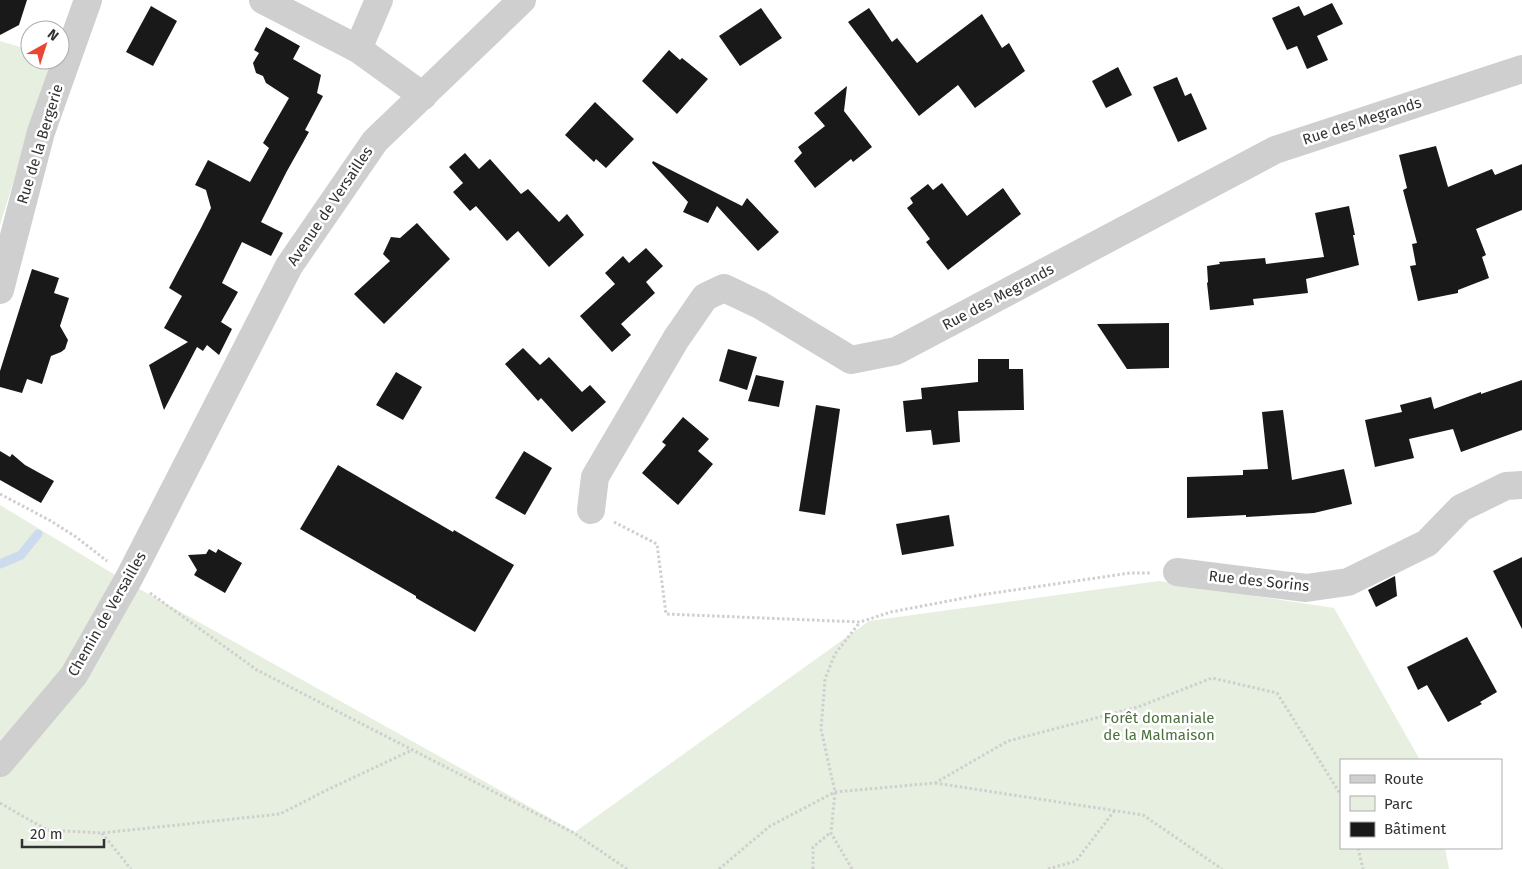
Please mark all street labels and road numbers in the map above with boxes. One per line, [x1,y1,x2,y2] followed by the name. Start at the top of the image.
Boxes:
[13,82,67,206] street label: Rue de la Bergerie
[1300,93,1424,149] street label: Rue des Megrands
[283,143,377,269] street label: Avenue de Versailles
[939,260,1057,334] street label: Rue des Megrands
[64,548,150,680] street label: Chemin de Versailles
[1208,567,1310,595] street label: Rue des Sorins

